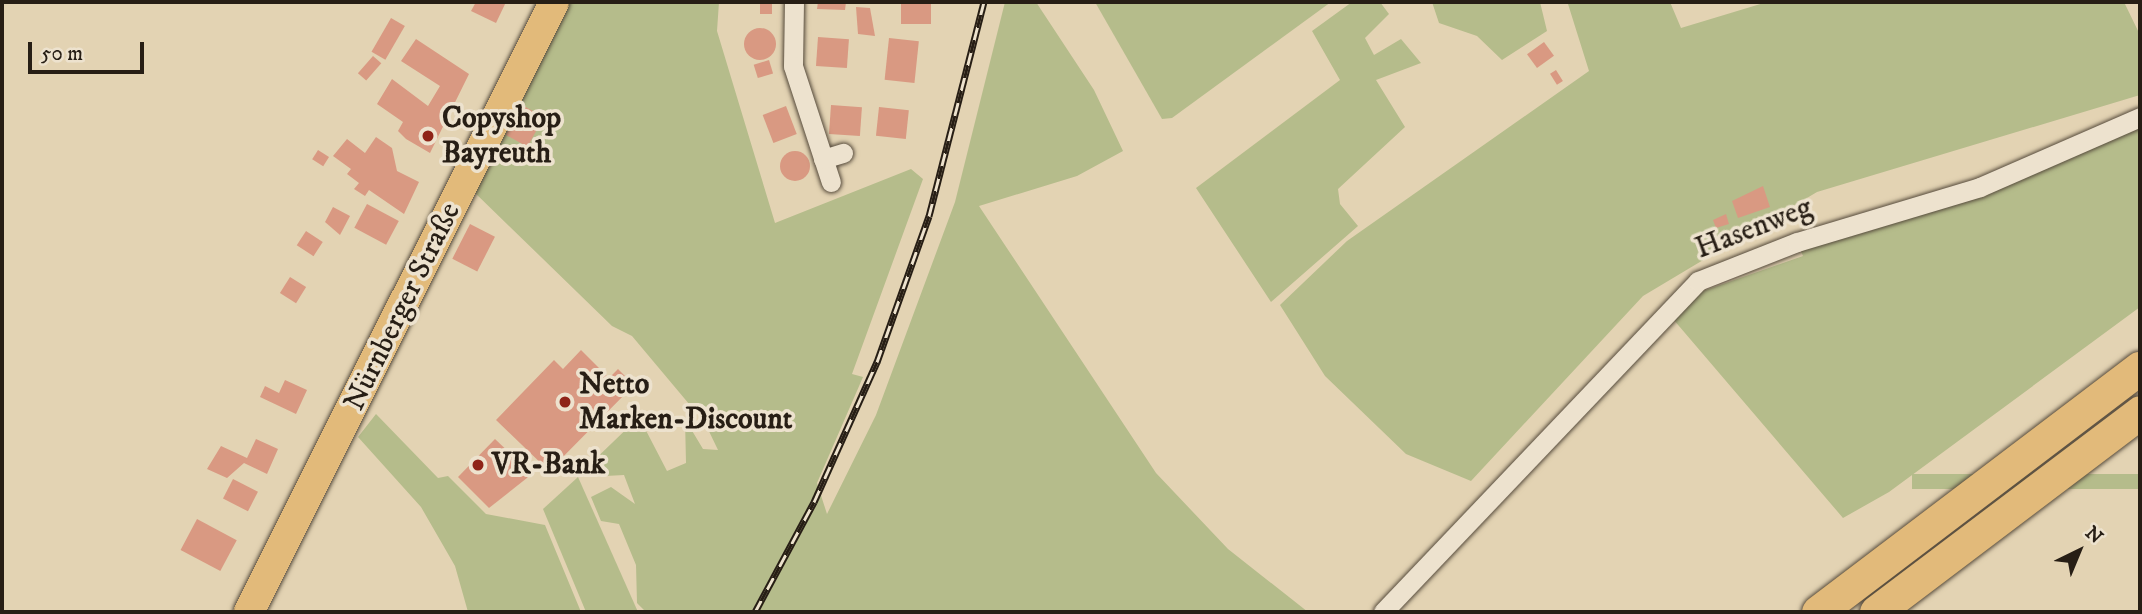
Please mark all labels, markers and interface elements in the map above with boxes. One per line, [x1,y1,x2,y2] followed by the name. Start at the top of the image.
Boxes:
[32,28,147,72] scale bar
[41,41,83,67] text: 50 m
[442,101,561,172] place label: Copyshop Bayreuth
[420,128,436,144] marker: Copyshop Bayreuth
[1691,190,1817,268] street label: Hasenweg
[337,197,469,417] street label: Nürnberger Straße
[579,367,792,438] place label: Netto Marken-Discount
[557,394,573,410] marker: Netto Marken-Discount
[492,447,605,483] place label: VR-Bank
[470,457,486,473] marker: VR-Bank
[2044,516,2114,586] north arrow
[2080,522,2107,549] text: N

